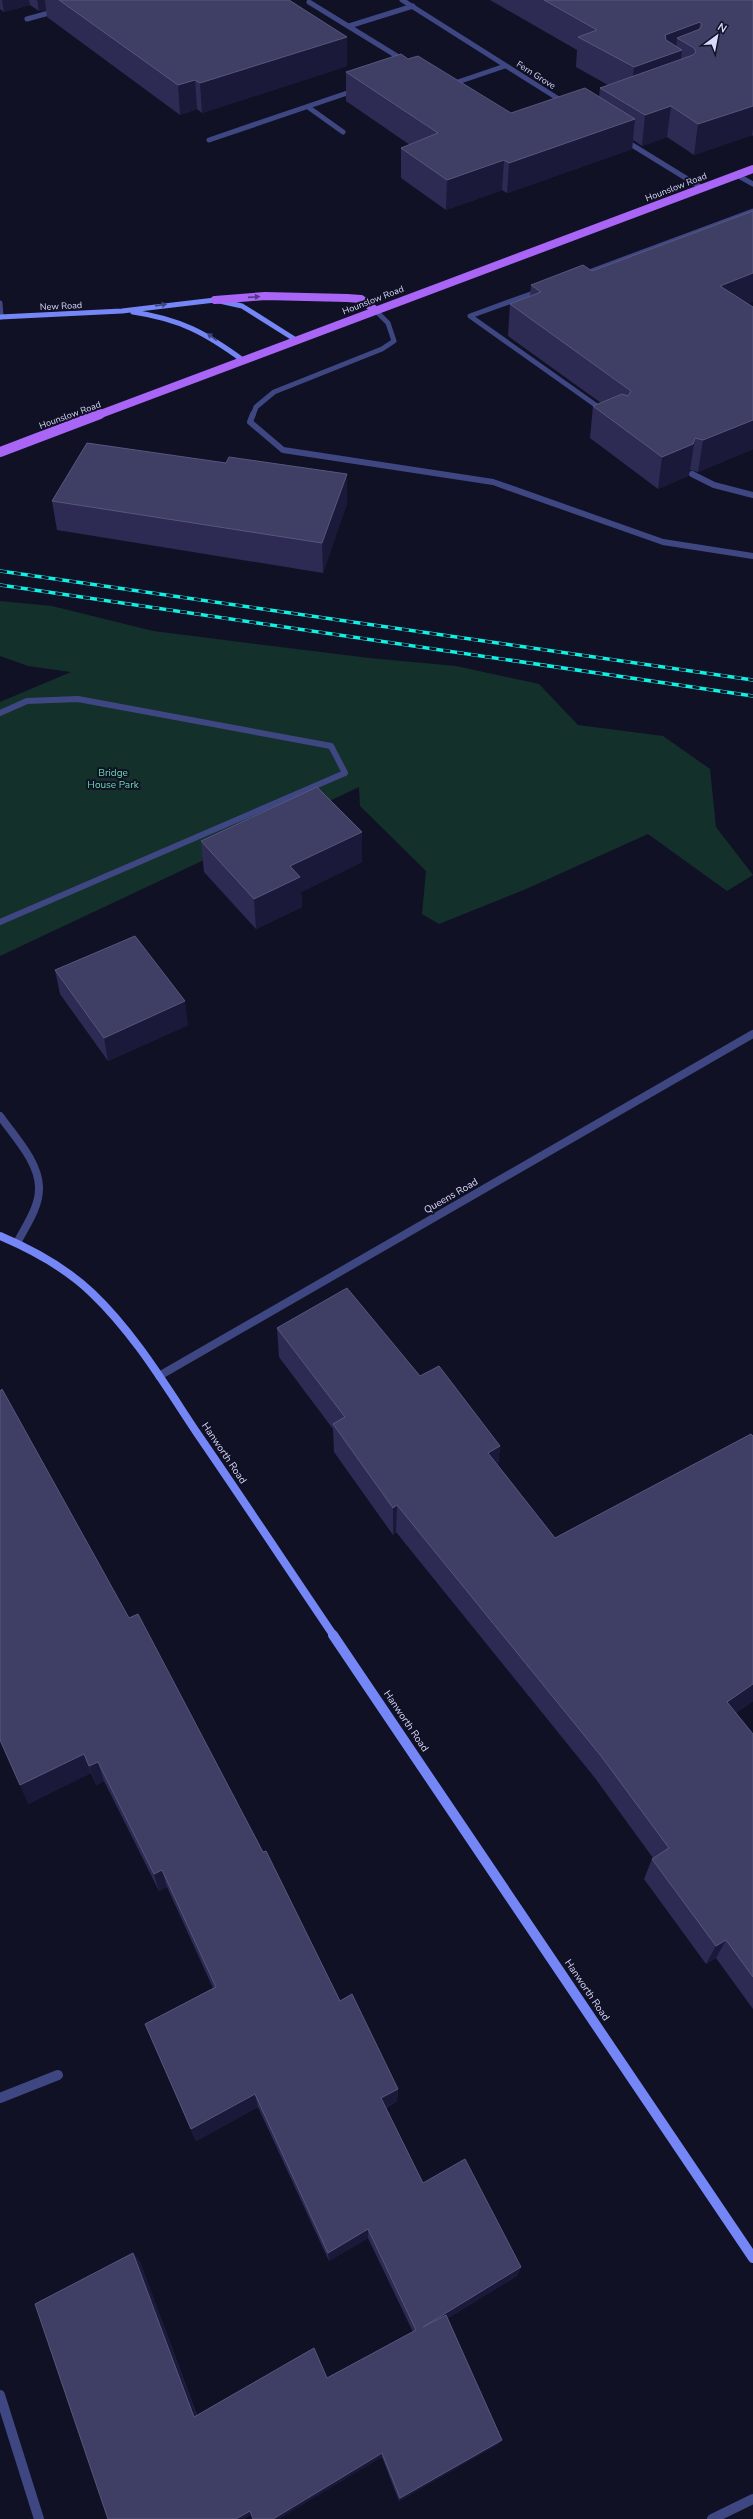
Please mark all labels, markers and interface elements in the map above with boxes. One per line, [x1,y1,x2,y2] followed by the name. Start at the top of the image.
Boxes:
[697,16,737,56] north arrow
[715,19,730,36] text: N
[514,58,558,92] street label: Fern Grove
[644,170,708,204] street label: Hounslow Road
[341,283,405,317] street label: Hounslow Road
[248,293,260,300] one-way arrow
[40,299,82,313] street label: New Road
[155,302,167,308] one-way arrow
[207,333,218,341] one-way arrow
[38,398,102,432] street label: Hounslow Road
[87,766,140,792] park label: Bridge House Park
[421,1175,481,1217] street label: Queens Road
[198,1420,250,1487] street label: Hanworth Road
[380,1688,432,1755] street label: Hanworth Road
[561,1957,613,2024] street label: Hanworth Road

